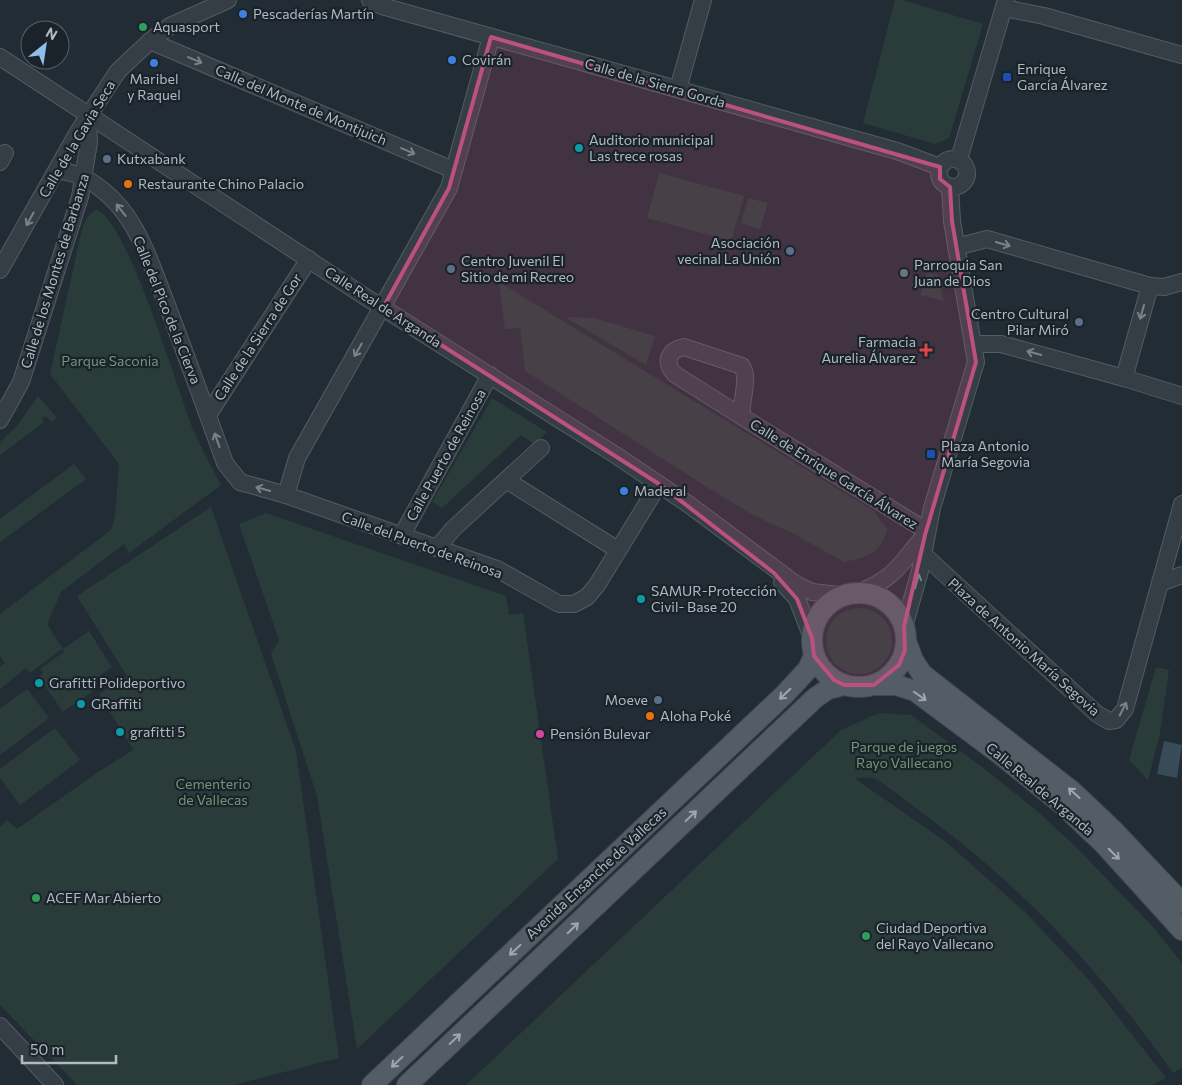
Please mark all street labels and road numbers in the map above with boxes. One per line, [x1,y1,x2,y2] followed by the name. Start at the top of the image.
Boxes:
[583,54,727,111] street label: Calle de la Sierra Gorda
[213,61,390,148] street label: Calle del Monte de Montjuich
[35,77,118,200] street label: Calle de la Gavia Seca
[17,171,92,370] street label: Calle de los Montes de Barbanza
[130,233,205,386] street label: Calle del Pico de la Cierva
[322,263,445,351] street label: Calle Real de Arganda
[210,270,305,404] street label: Calle de la Sierra de Gor
[402,386,489,524] street label: Calle Puerto de Reinosa
[747,415,921,532] street label: Calle de Enrique García Álvarez
[339,507,505,582] street label: Calle del Puerto de Reinosa
[945,574,1104,719] street label: Plaza de Antonio María Segovia
[983,739,1098,839] street label: Calle Real de Arganda
[522,803,669,942] street label: Avenida Ensanche de Vallecas

